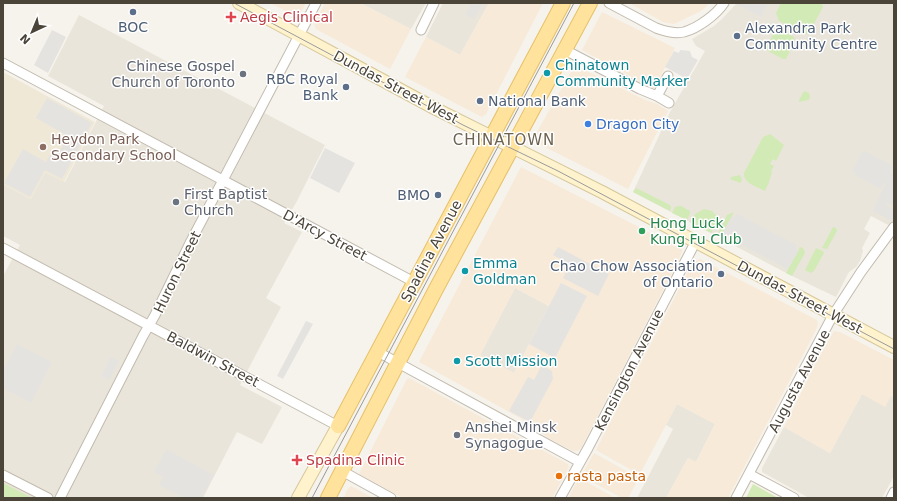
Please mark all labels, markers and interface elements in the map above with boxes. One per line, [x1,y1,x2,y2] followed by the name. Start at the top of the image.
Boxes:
[128,7,138,17] marker: BOC
[240,9,333,25] place label: Aegis Clinical
[225,11,237,23] marker: Aegis Clinical
[12,12,52,52] north arrow
[118,19,148,35] place label: BOC
[745,20,877,52] place label: Alexandra Park Community Centre
[18,31,33,47] text: N
[732,31,742,41] marker: Alexandra Park Community Centre
[331,47,462,127] street label: Dundas Street West
[555,57,689,89] place label: Chinatown Community Marker
[111,58,235,90] place label: Chinese Gospel Church of Toronto
[542,68,552,78] marker: Chinatown Community Marker
[238,69,248,79] marker: Chinese Gospel Church of Toronto
[266,71,339,103] place label: RBC Royal Bank
[341,82,351,92] marker: RBC Royal Bank
[488,93,587,109] place label: National Bank
[475,96,485,106] marker: National Bank
[596,116,679,132] place label: Dragon City
[583,119,593,129] marker: Dragon City
[51,131,176,163] place label: Heydon Park Secondary School
[453,131,555,149] district label: CHINATOWN
[38,142,48,152] marker: Heydon Park Secondary School
[184,186,268,218] place label: First Baptist Church
[397,187,430,203] place label: BMO
[433,190,443,200] marker: BMO
[171,197,181,207] marker: First Baptist Church
[397,197,465,305] street label: Spadina Avenue
[280,206,370,264] street label: D'Arcy Street
[650,215,742,247] place label: Hong Luck Kung Fu Club
[637,226,647,236] marker: Hong Luck Kung Fu Club
[150,228,204,316] street label: Huron Street
[473,255,536,287] place label: Emma Goldman
[735,257,866,337] street label: Dundas Street West
[550,258,713,290] place label: Chao Chow Association of Ontario
[460,266,470,276] marker: Emma Goldman
[716,269,726,279] marker: Chao Chow Association of Ontario
[591,307,667,433] street label: Kensington Avenue
[765,327,833,435] street label: Augusta Avenue
[164,328,262,390] street label: Baldwin Street
[465,353,557,369] place label: Scott Mission
[452,356,462,366] marker: Scott Mission
[465,419,558,451] place label: Anshei Minsk Synagogue
[452,430,462,440] marker: Anshei Minsk Synagogue
[306,452,405,468] place label: Spadina Clinic
[291,454,303,466] marker: Spadina Clinic
[567,468,646,484] place label: rasta pasta
[554,471,564,481] marker: rasta pasta

